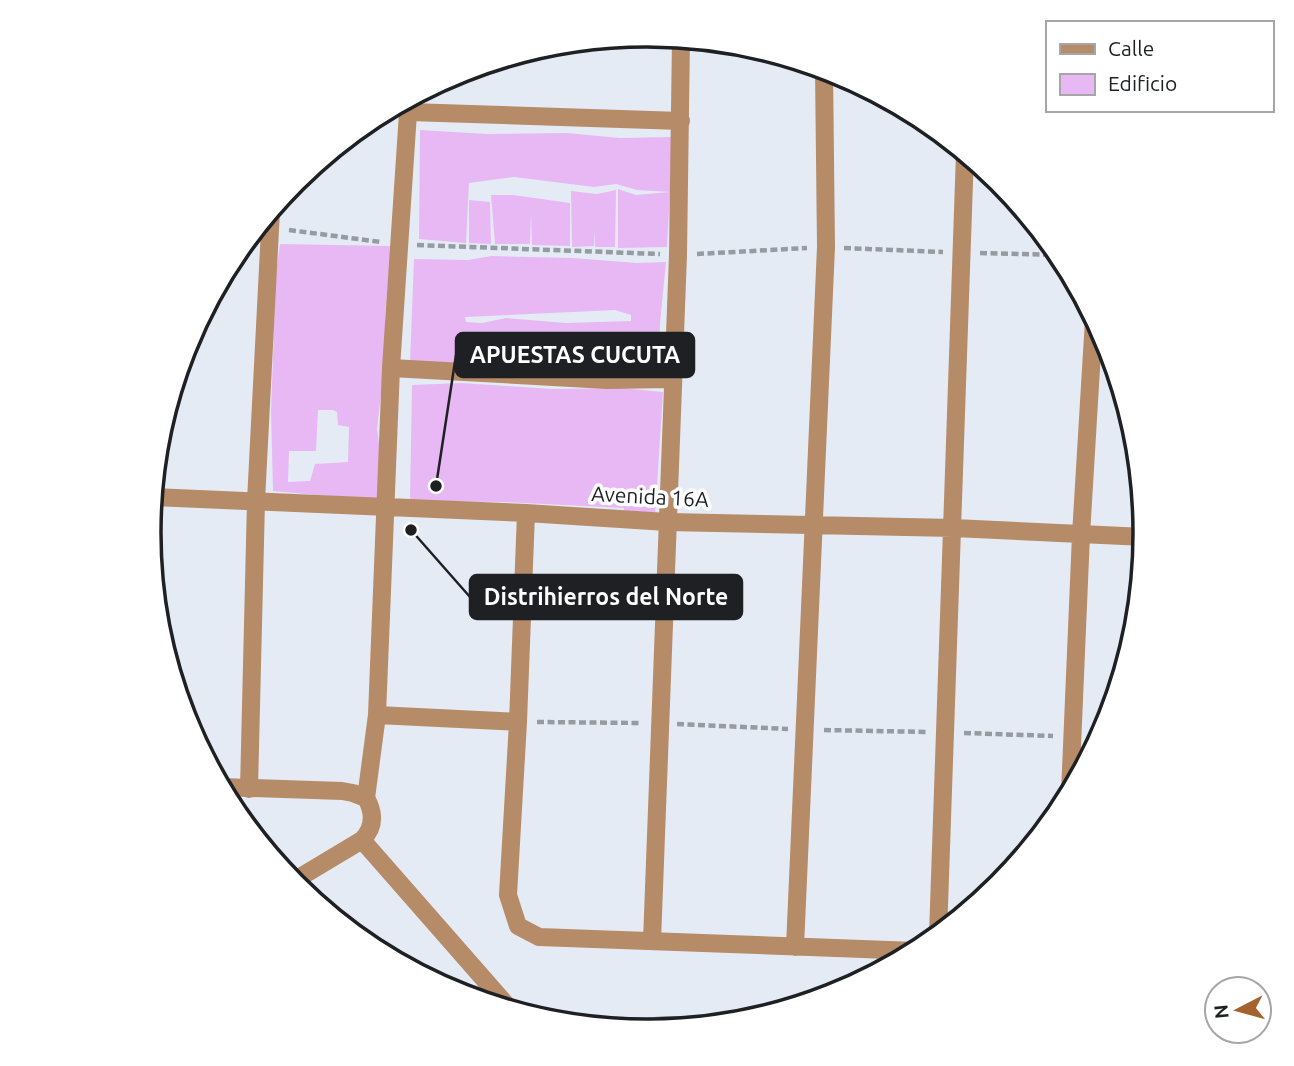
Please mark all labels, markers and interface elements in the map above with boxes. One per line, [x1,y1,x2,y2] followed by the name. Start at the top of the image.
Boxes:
[1046,21,1273,112] legend
[1108,36,1154,60] text: Calle
[1108,71,1177,95] text: Edificio
[456,333,694,377] callout: APUESTAS CUCUTA
[470,342,680,367] text: APUESTAS CUCUTA
[591,481,710,511] street label: Avenida 16A
[470,575,742,619] callout: Distrihierros del Norte
[484,584,728,609] text: Distrihierros del Norte
[1203,975,1273,1045] north arrow
[1209,1004,1233,1020] text: N

